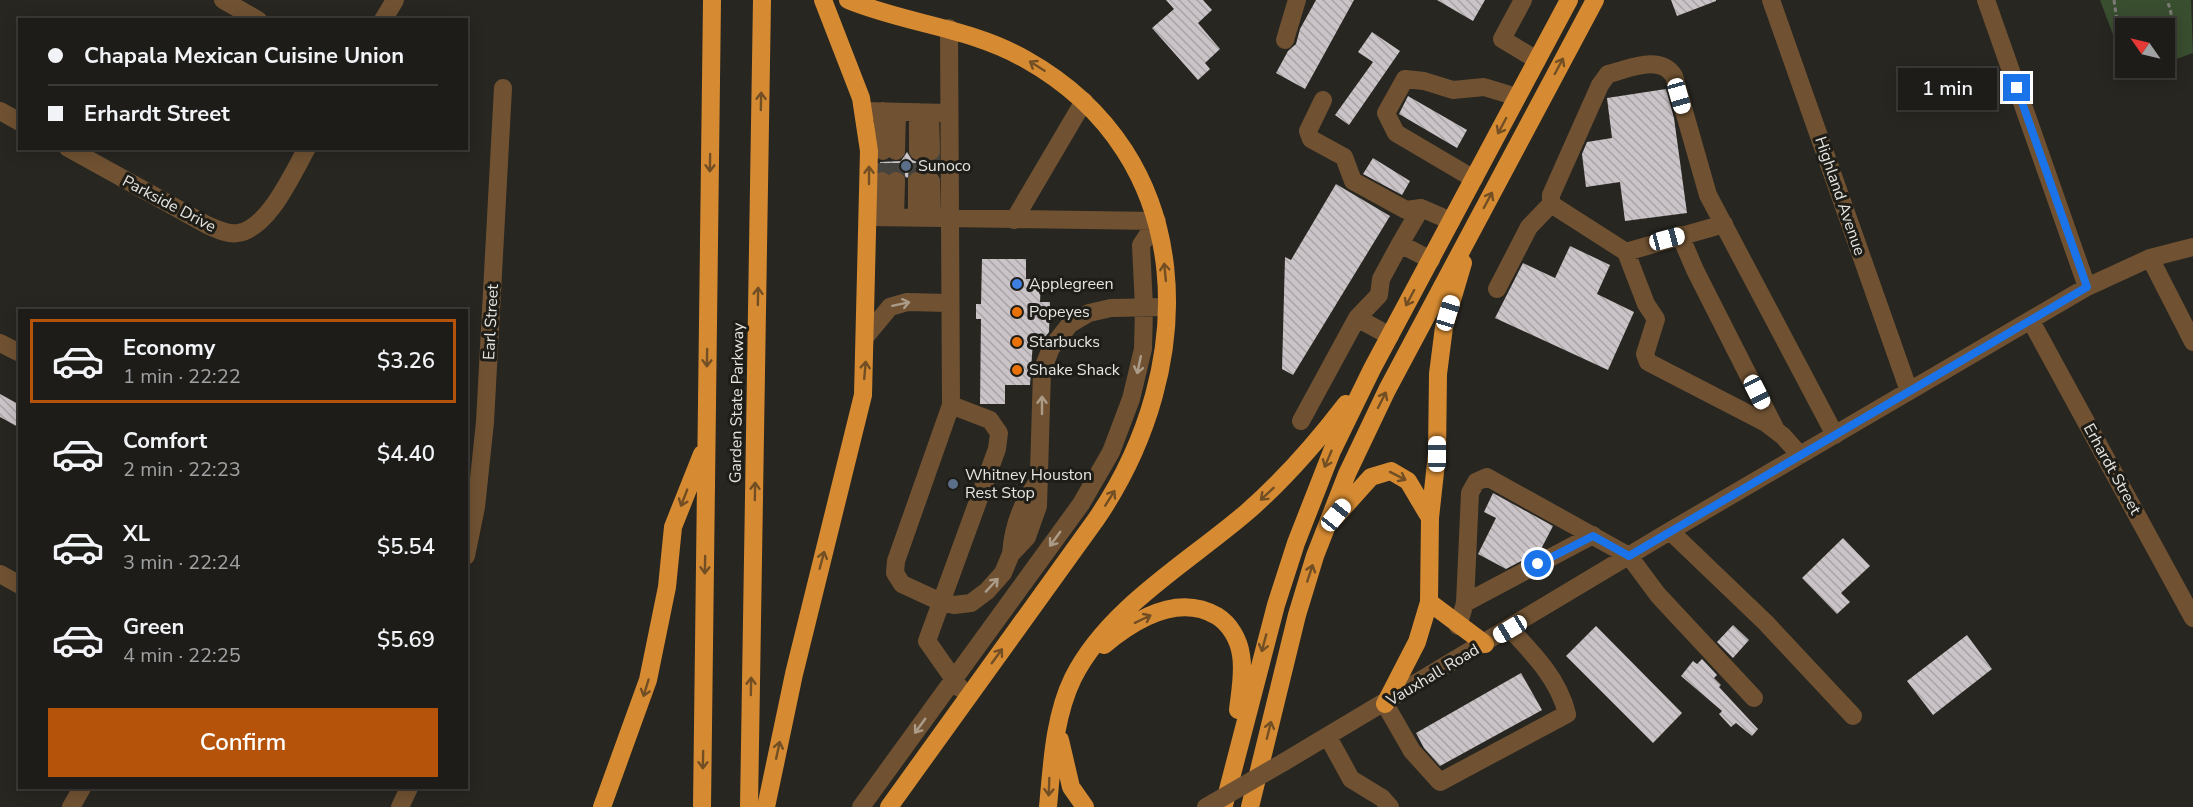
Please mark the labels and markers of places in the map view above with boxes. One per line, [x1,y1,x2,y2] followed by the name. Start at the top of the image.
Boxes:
[918,155,971,177] place label: Sunoco
[899,159,913,173] marker: Sunoco
[1029,273,1114,295] place label: Applegreen
[1010,277,1024,291] marker: Applegreen
[1029,301,1090,323] place label: Popeyes
[1010,305,1024,319] marker: Popeyes
[1029,331,1100,353] place label: Starbucks
[1010,335,1024,349] marker: Starbucks
[1029,359,1121,381] place label: Shake Shack
[1010,363,1024,377] marker: Shake Shack
[965,464,1092,504] place label: Whitney Houston Rest Stop
[946,477,960,491] marker: Whitney Houston Rest Stop

